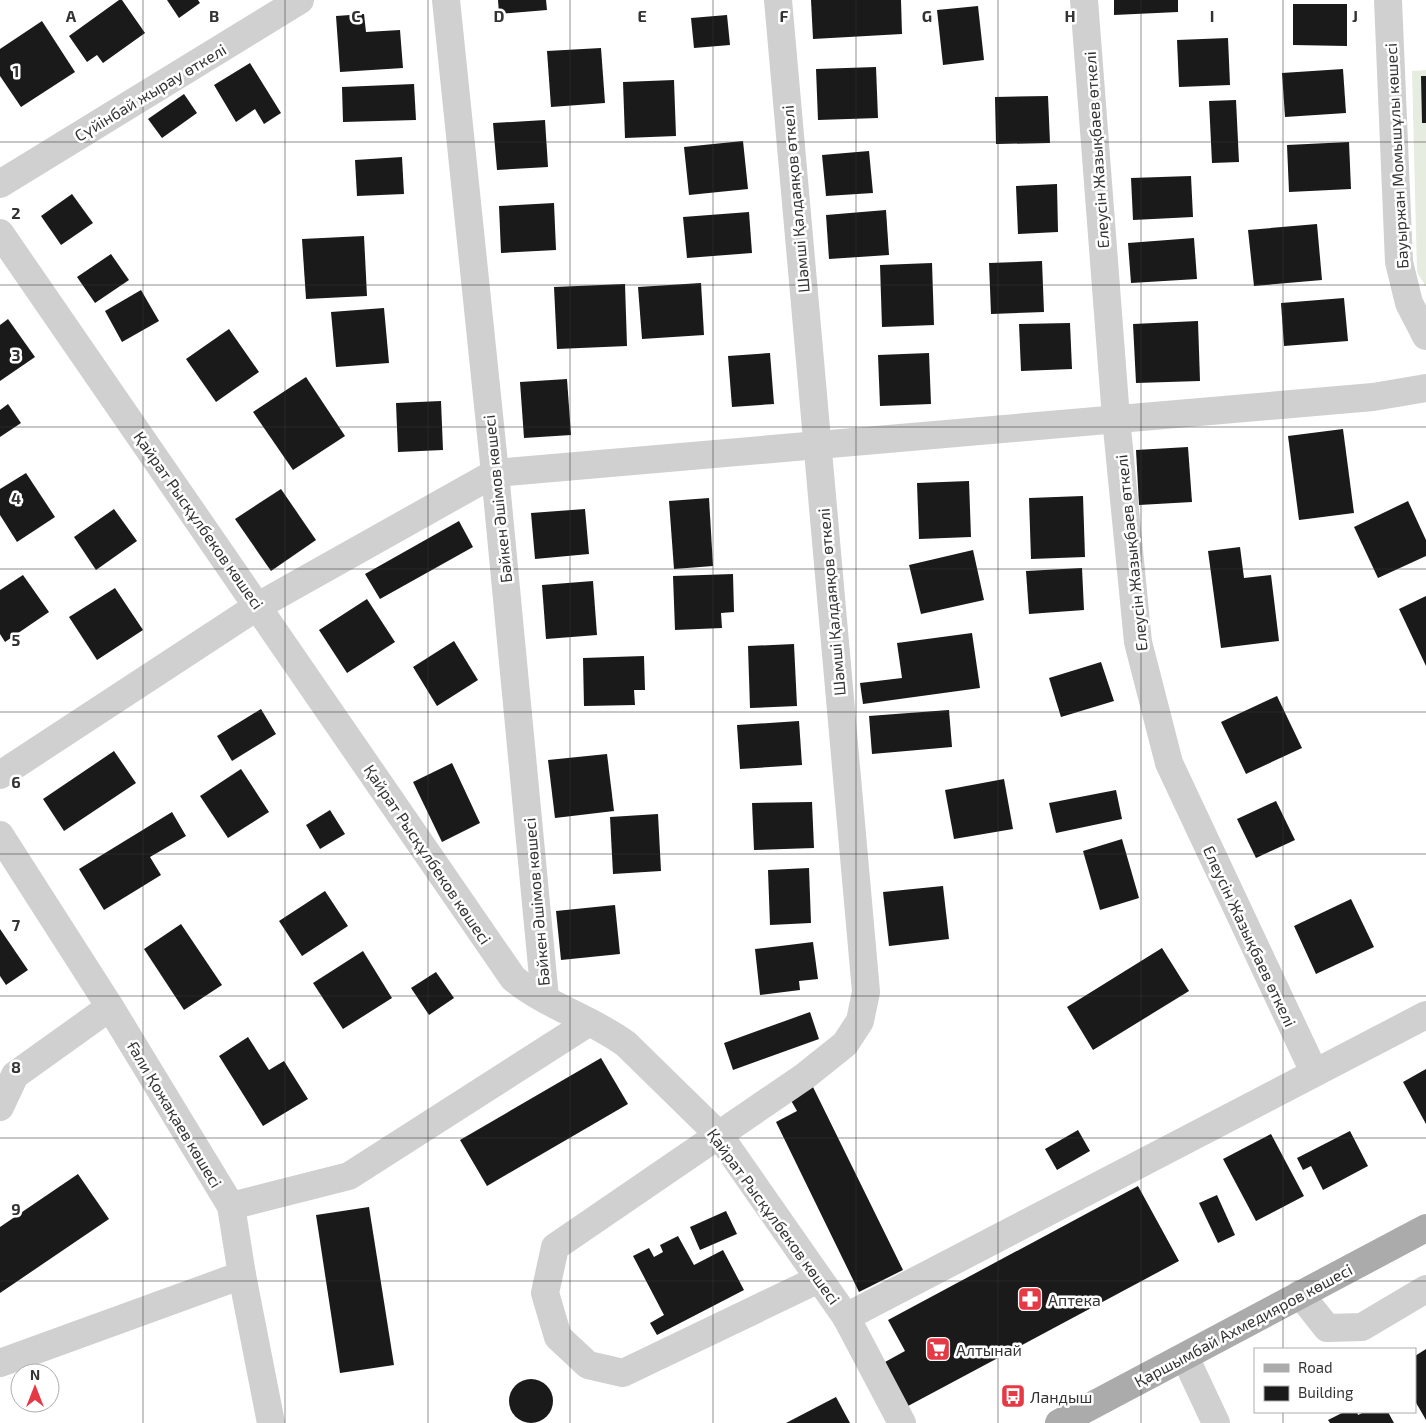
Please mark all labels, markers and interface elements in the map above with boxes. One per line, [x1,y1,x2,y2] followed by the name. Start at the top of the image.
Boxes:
[66,6,77,25] text: A
[209,6,219,25] text: B
[351,6,361,25] text: C
[494,6,505,25] text: D
[637,6,647,25] text: E
[780,6,789,25] text: F
[922,6,932,25] text: G
[1064,6,1076,25] text: H
[1210,6,1214,25] text: I
[1352,6,1358,25] text: J
[71,39,230,146] street label: Сүйінбай жырау өткелі
[1381,43,1412,269] street label: Бауыржан Момышұлы көшесі
[1080,51,1113,249] street label: Елеусін Жазықбаев өткелі
[13,61,19,80] text: 1
[777,104,813,294] street label: Шәмші Қалдаяқов өткелі
[11,203,21,222] text: 2
[11,345,21,364] text: 3
[479,414,515,584] street label: Бәйкен Әшімов көшесі
[130,427,268,613] street label: Қайрат Рысқұлбеков көшесі
[1111,454,1152,652] street label: Елеусін Жазықбаев өткелі
[11,488,21,507] text: 4
[813,507,849,697] street label: Шәмші Қалдаяқов өткелі
[12,630,21,649] text: 5
[361,760,495,948] street label: Қайрат Рысқұлбеков көшесі
[11,772,21,791] text: 6
[519,817,553,987] street label: Бәйкен Әшімов көшесі
[1199,842,1300,1030] street label: Елеусін Жазықбаев өткелі
[12,915,21,934] text: 7
[124,1037,226,1191] street label: Ғали Қожақаев көшесі
[11,1057,21,1076] text: 8
[704,1124,844,1308] street label: Қайрат Рысқұлбеков көшесі
[11,1199,21,1218] text: 9
[1131,1259,1355,1391] street label: Қаршымбай Ахмедияров көшесі
[1017,1286,1043,1312] pharmacy icon: Аптека
[1048,1290,1101,1309] place label: Аптека
[925,1336,951,1362] supermarket icon: Алтынай
[956,1340,1022,1359] place label: Алтынай
[1254,1348,1416,1413] legend
[1298,1358,1333,1376] text: Road
[10,1363,60,1413] north arrow
[30,1366,40,1383] text: N
[1000,1383,1026,1409] bus stop icon: Ландыш
[1298,1383,1354,1401] text: Building
[1030,1387,1092,1406] place label: Ландыш

